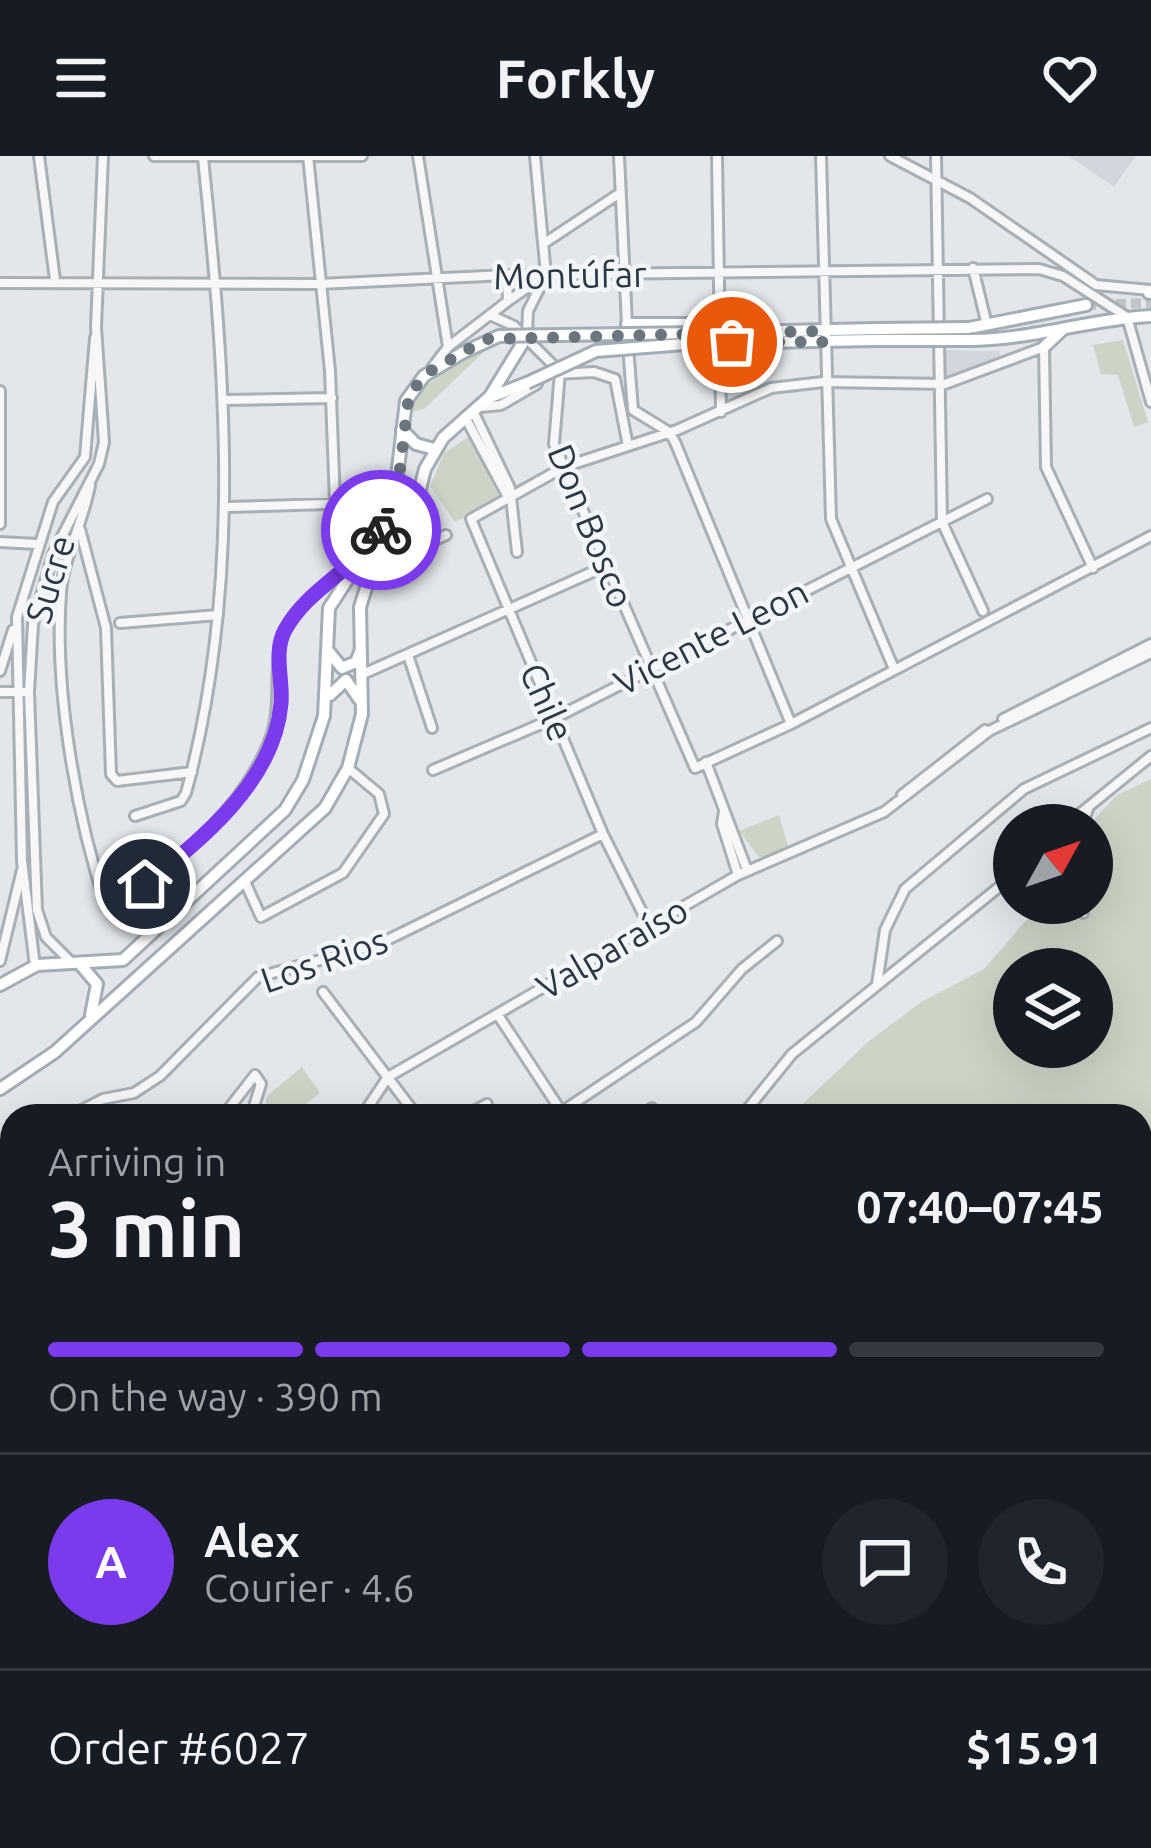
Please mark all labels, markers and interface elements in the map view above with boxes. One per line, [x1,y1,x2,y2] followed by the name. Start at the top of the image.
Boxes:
[48,45,114,111] icon: menu
[1037,45,1103,111] icon: heart
[496,48,655,108] text: Forkly
[493,253,647,296] street label: Montúfar
[681,291,783,393] pin
[699,309,765,375] icon: bag
[540,438,643,613] street label: Don Bosco
[321,470,441,590] courier
[348,497,414,563] icon: bike
[17,530,82,628] street label: Sucre
[607,570,814,703] street label: Vicente Leon
[512,657,583,747] street label: Chile
[993,804,1113,924] north arrow
[993,804,1113,1068] map controls
[94,833,196,935] pin
[112,851,178,917] icon: home
[529,888,694,1007] street label: Valparaíso
[255,919,393,1000] street label: Los Rios
[993,948,1113,1068] button: layers
[48,1140,226,1183] text: Arriving in
[856,1181,1104,1232] text: 07:40–07:45
[48,1184,245,1272] text: 3 min
[48,1375,383,1418] text: On the way · 390 m
[822,1499,948,1625] button: chat
[978,1499,1104,1625] button: phone
[204,1515,300,1566] text: Alex
[95,1536,127,1587] text: A
[204,1566,415,1609] text: Courier · 4.6
[48,1722,310,1773] text: Order #6027
[966,1722,1104,1773] text: $15.91

